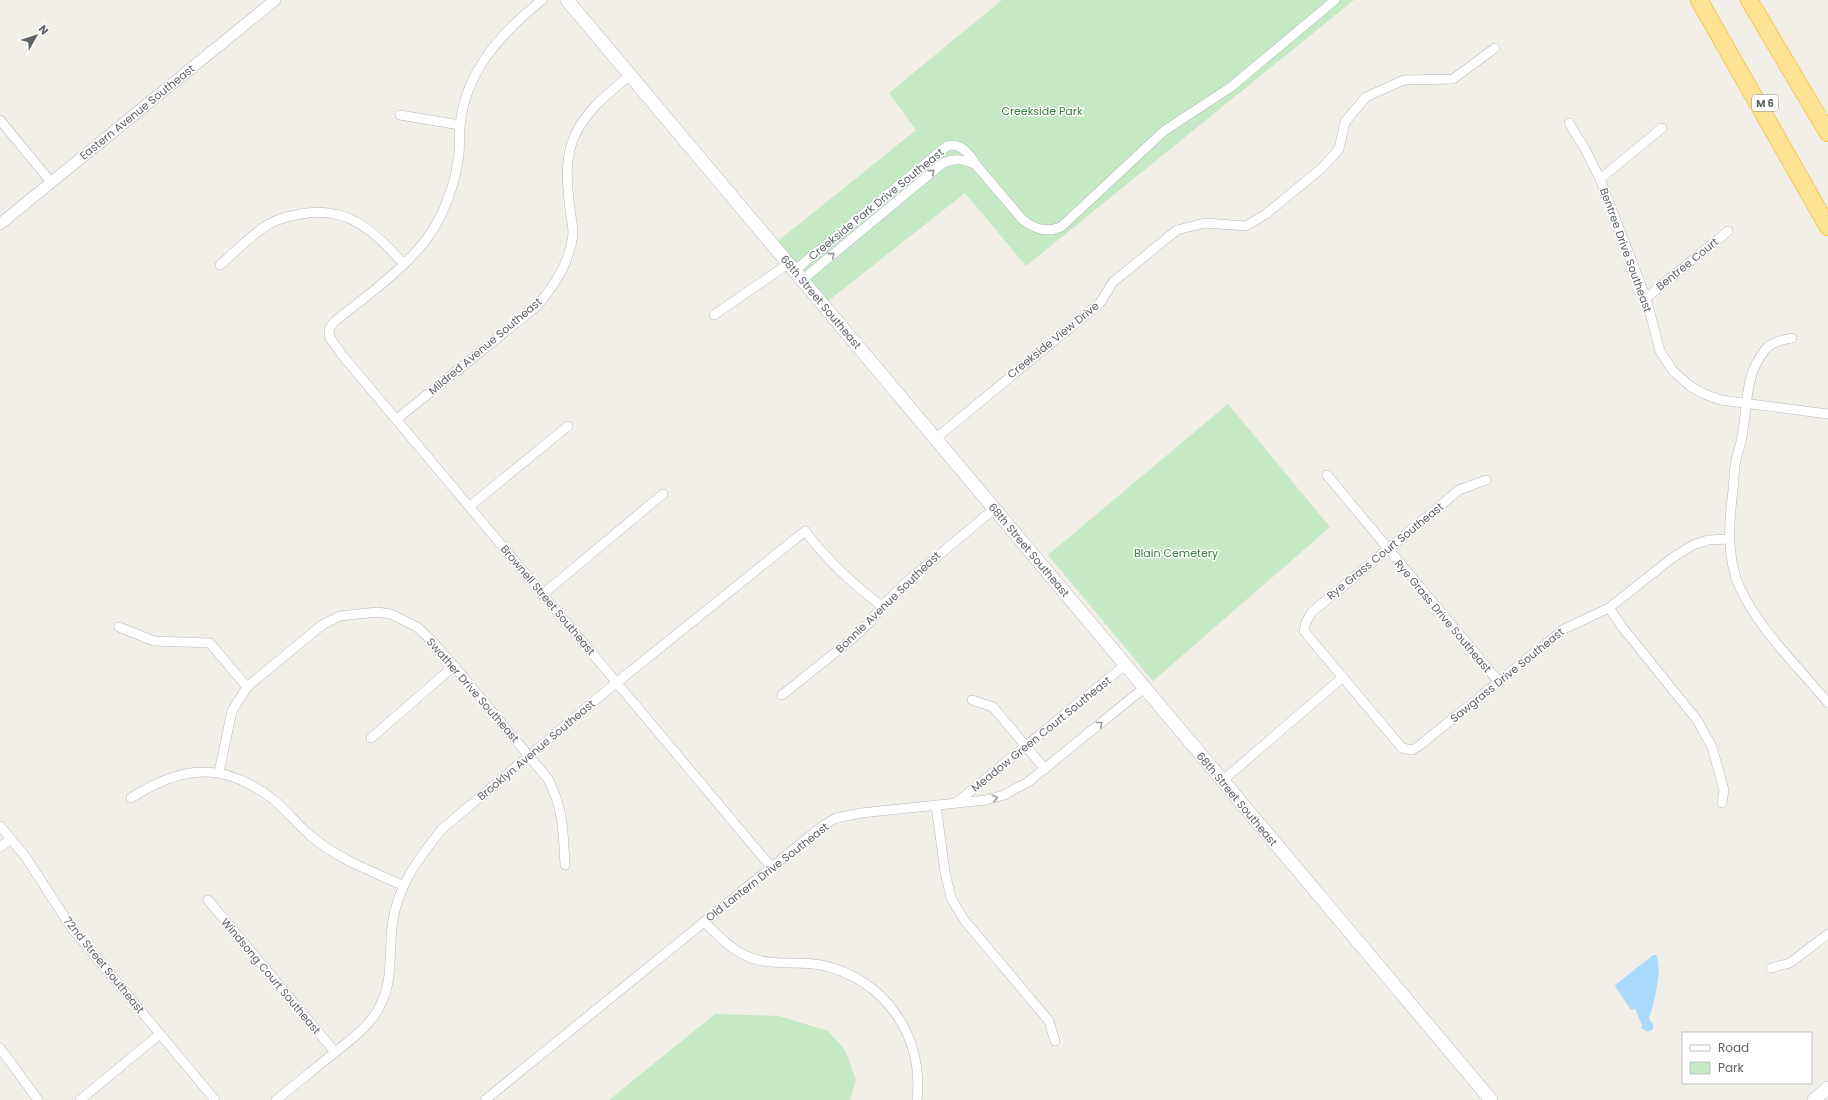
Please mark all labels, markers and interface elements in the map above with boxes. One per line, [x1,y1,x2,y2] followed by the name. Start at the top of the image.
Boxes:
[16,16,56,56] north arrow
[35,21,53,38] text: N
[76,61,198,163] street label: Eastern Avenue Southeast
[1752,95,1778,111] road number: M 6
[1001,103,1083,119] park label: Creekside Park
[805,144,947,264] street label: Creekside Park Drive Southeast
[927,169,935,176] one-way arrow
[1596,186,1656,314] street label: Bentree Drive Southeast
[1652,234,1722,294] street label: Bentree Court
[777,251,865,353] street label: 68th Street Southeast
[828,253,835,260] one-way arrow
[425,294,545,398] street label: Mildred Avenue Southeast
[1004,298,1102,382] street label: Creekside View Drive
[985,499,1073,601] street label: 68th Street Southeast
[1323,499,1447,603] street label: Rye Grass Court Southeast
[497,541,599,659] street label: Brownell Street Southeast
[1134,545,1219,561] park label: Blain Cemetery
[832,548,944,656] street label: Bonnie Avenue Southeast
[1391,556,1495,676] street label: Rye Grass Drive Southeast
[1447,624,1567,726] street label: Sawgrass Drive Southeast
[423,634,523,746] street label: Swather Drive Southeast
[968,673,1114,795] street label: Meadow Green Court Southeast
[474,696,598,804] street label: Brooklyn Avenue Southeast
[1096,721,1103,728] one-way arrow
[1193,748,1281,850] street label: 68th Street Southeast
[991,794,998,803] one-way arrow
[702,819,832,925] street label: Old Lantern Drive Southeast
[60,913,148,1017] street label: 72nd Street Southeast
[218,914,324,1038] street label: Windsong Court Southeast
[1682,1032,1812,1084] legend
[1718,1039,1749,1056] text: Road
[1718,1059,1745,1076] text: Park

